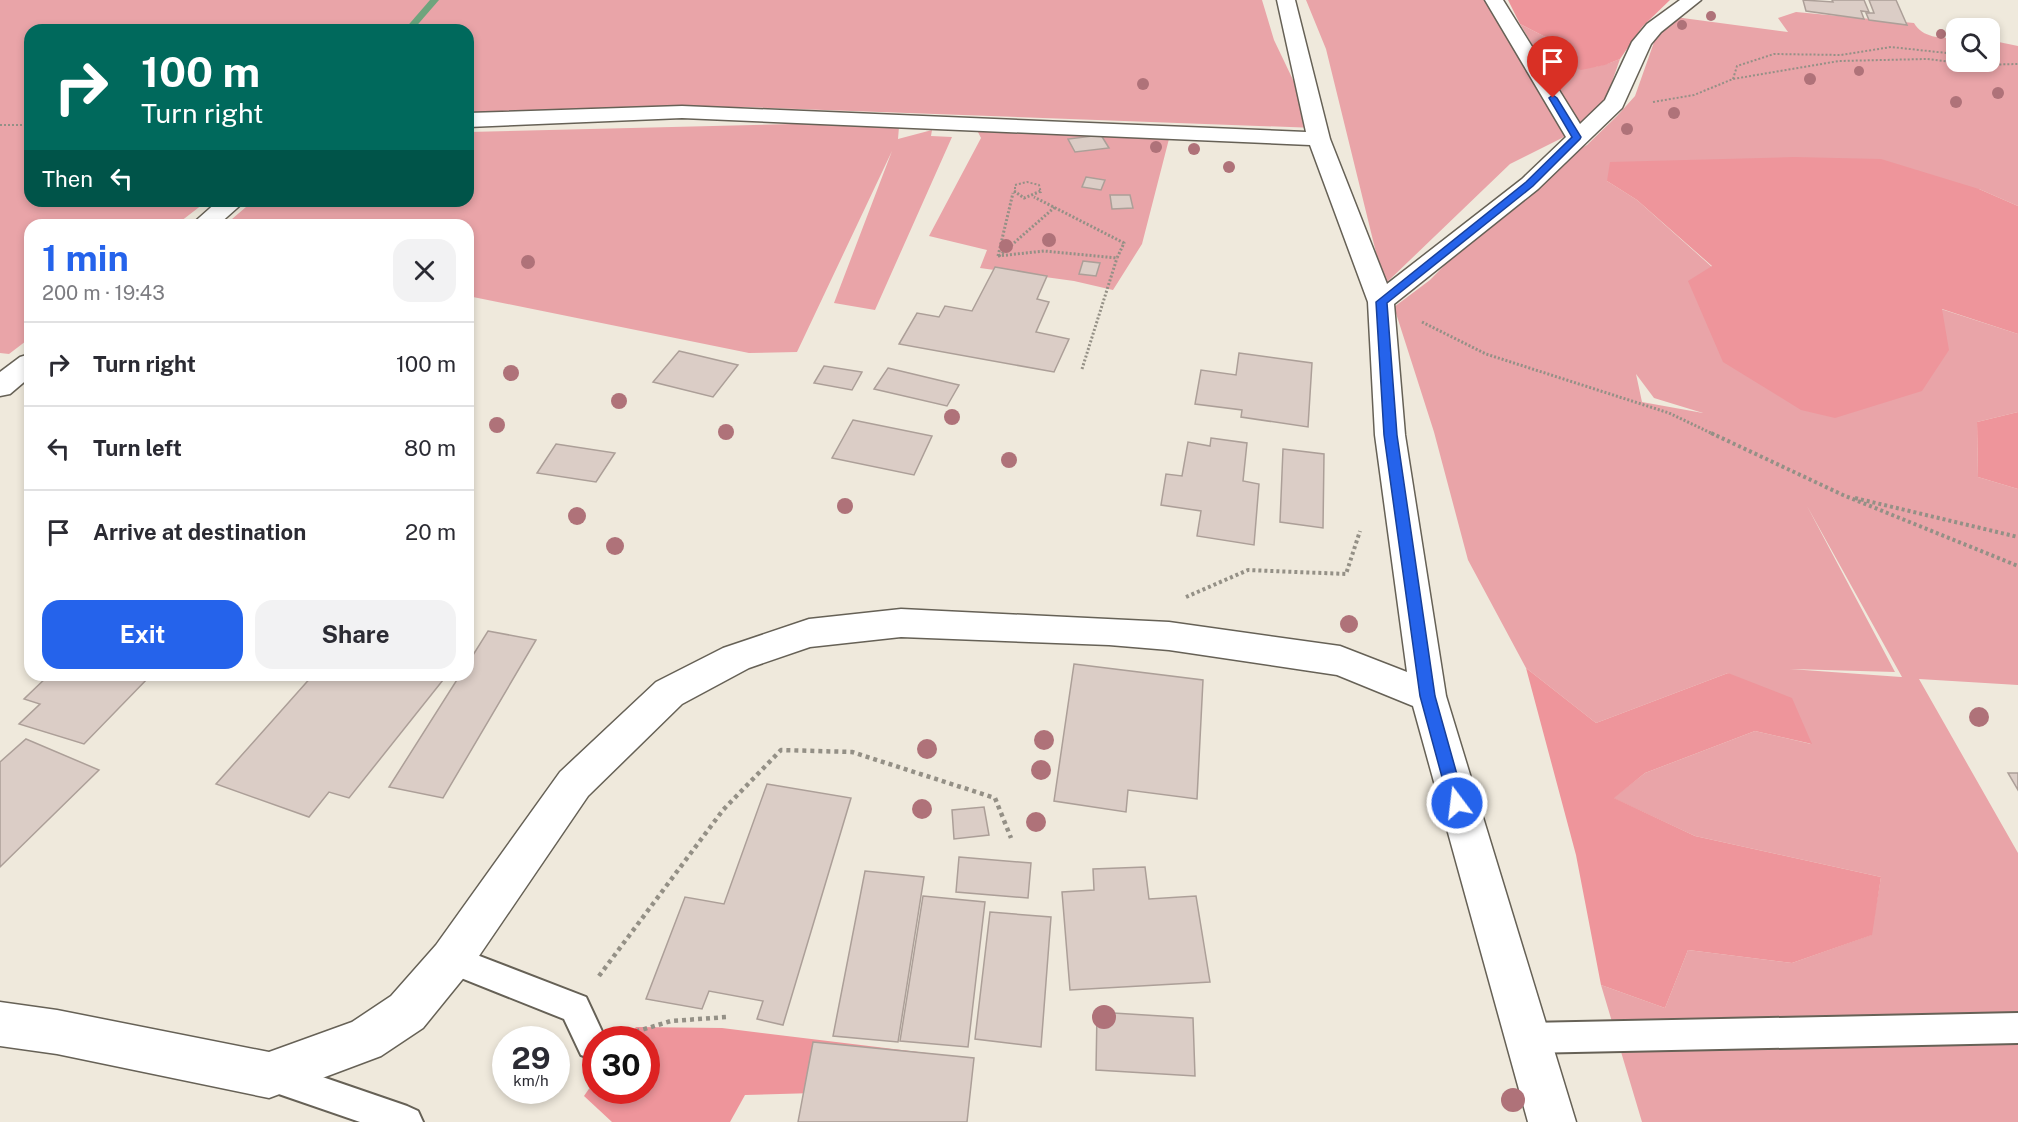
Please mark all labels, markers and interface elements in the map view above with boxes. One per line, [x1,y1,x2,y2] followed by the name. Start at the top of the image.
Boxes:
[1946,18,2000,72] map controls
[1946,18,2000,72] button: search
[1527,36,1578,98] pin
[1536,45,1569,78] icon: arrive
[141,47,260,96] text: 100 m
[42,48,120,126] icon: right
[141,97,264,129] text: Turn right
[105,162,138,195] icon: left
[42,166,93,192] text: Then
[42,237,129,279] text: 1 min
[393,239,456,302] button: close
[42,281,165,305] text: 200 m · 19:43
[42,348,75,381] icon: right
[93,351,196,377] text: Turn right
[396,351,456,377] text: 100 m
[42,432,75,465] icon: left
[93,435,182,461] text: Turn left
[404,435,456,461] text: 80 m
[42,516,75,549] icon: arrive
[93,519,306,545] text: Arrive at destination
[405,519,456,545] text: 20 m
[42,600,243,669] button: Exit
[255,600,456,669] button: Share
[1425,771,1489,835] position arrow
[582,1026,660,1104] speed limit sign: 30
[512,1040,550,1076] text: 29
[513,1072,549,1089] text: km/h

